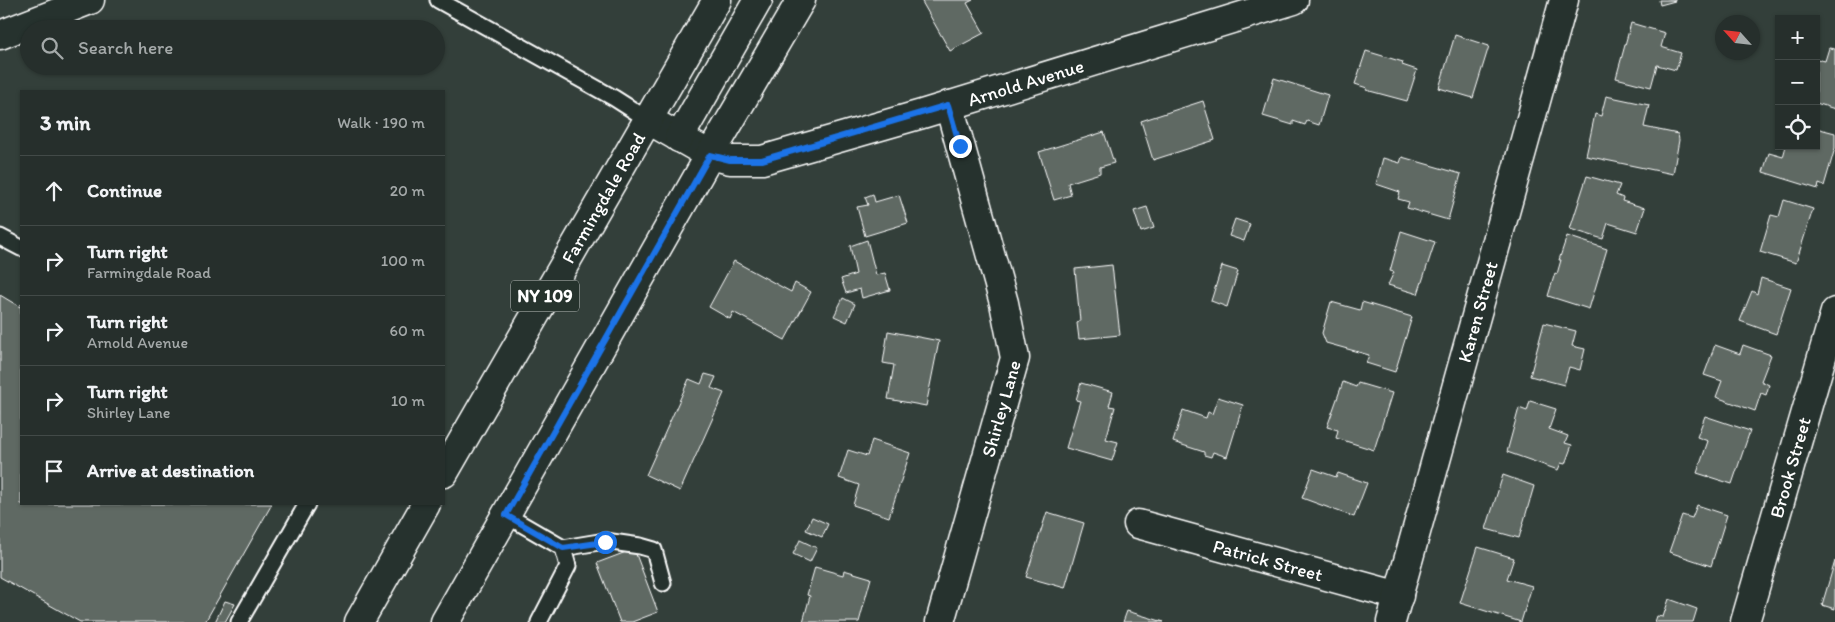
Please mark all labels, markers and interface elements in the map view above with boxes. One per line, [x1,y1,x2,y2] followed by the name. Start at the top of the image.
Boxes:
[1715,15,1760,60] north arrow
[1775,15,1820,150] map controls
[1775,15,1820,60] button: +
[20,20,445,75] search box
[38,34,66,62] icon: search
[78,36,173,59] text: Search here
[965,54,1087,111] street label: Arnold Avenue
[1775,60,1820,105] button: −
[1775,105,1820,150] button: locate
[40,110,90,135] text: 3 min
[337,113,425,132] text: Walk · 190 m
[557,128,650,267] street label: Farmingdale Road
[949,135,972,158] route end
[40,177,68,205] icon: ahead
[87,179,162,202] text: Continue
[390,181,425,200] text: 20 m
[87,240,168,263] text: Turn right
[40,247,68,275] icon: right
[381,251,425,270] text: 100 m
[1453,259,1503,365] street label: Karen Street
[87,263,211,282] text: Farmingdale Road
[511,280,579,312] road number: NY 109
[87,310,168,333] text: Turn right
[40,317,68,345] icon: right
[390,321,425,340] text: 60 m
[87,333,188,352] text: Arnold Avenue
[977,358,1026,459] street label: Shirley Lane
[87,380,168,403] text: Turn right
[40,387,68,415] icon: right
[391,391,425,410] text: 10 m
[87,403,171,422] text: Shirley Lane
[1765,414,1816,521] street label: Brook Street
[40,457,68,485] icon: arrive
[87,459,254,482] text: Arrive at destination
[594,531,617,554] route start
[1211,534,1325,586] street label: Patrick Street

